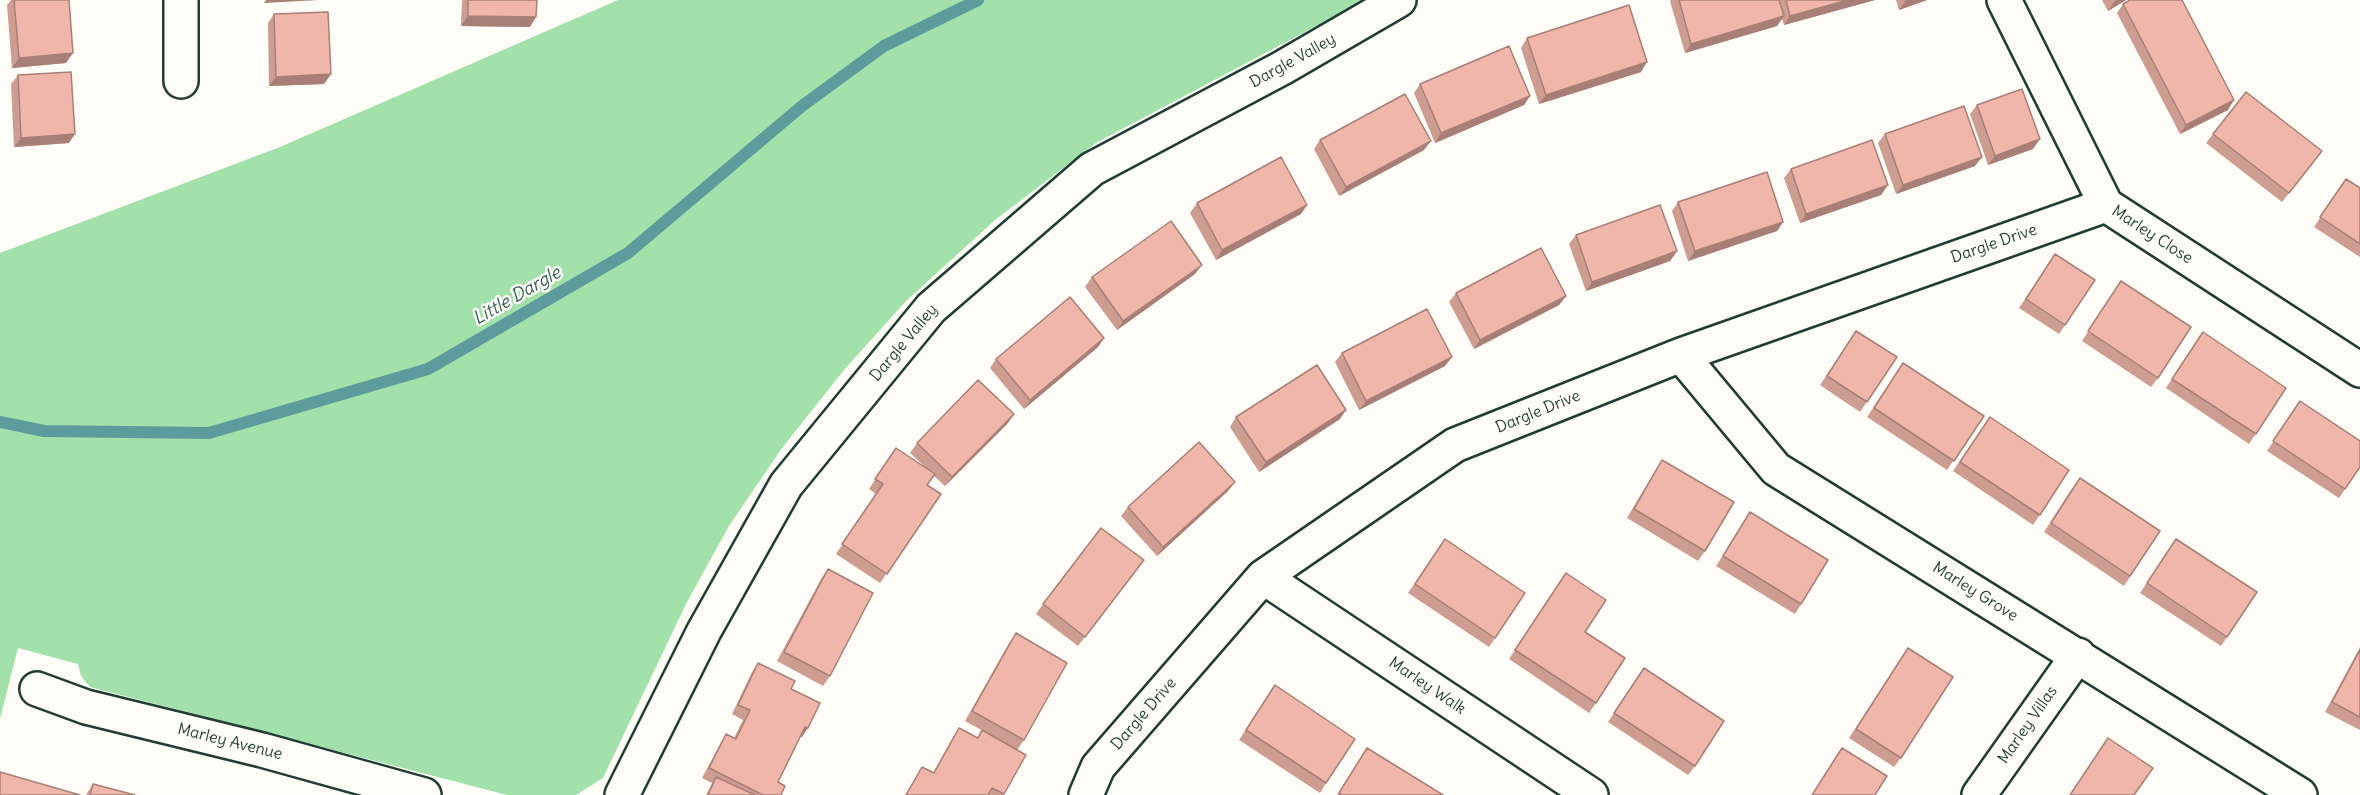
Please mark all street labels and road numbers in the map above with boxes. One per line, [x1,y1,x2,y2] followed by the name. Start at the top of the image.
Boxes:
[1247,30,1339,92] street label: Dargle Valley
[2108,202,2196,268] street label: Marley Close
[1949,220,2039,268] street label: Dargle Drive
[866,300,942,386] street label: Dargle Valley
[1493,386,1583,438] street label: Dargle Drive
[1929,558,2021,626] street label: Marley Grove
[1385,653,1469,719] street label: Marley Walk
[1107,674,1181,754] street label: Dargle Drive
[1994,682,2062,768] street label: Marley Villas
[176,720,284,764] street label: Marley Avenue

